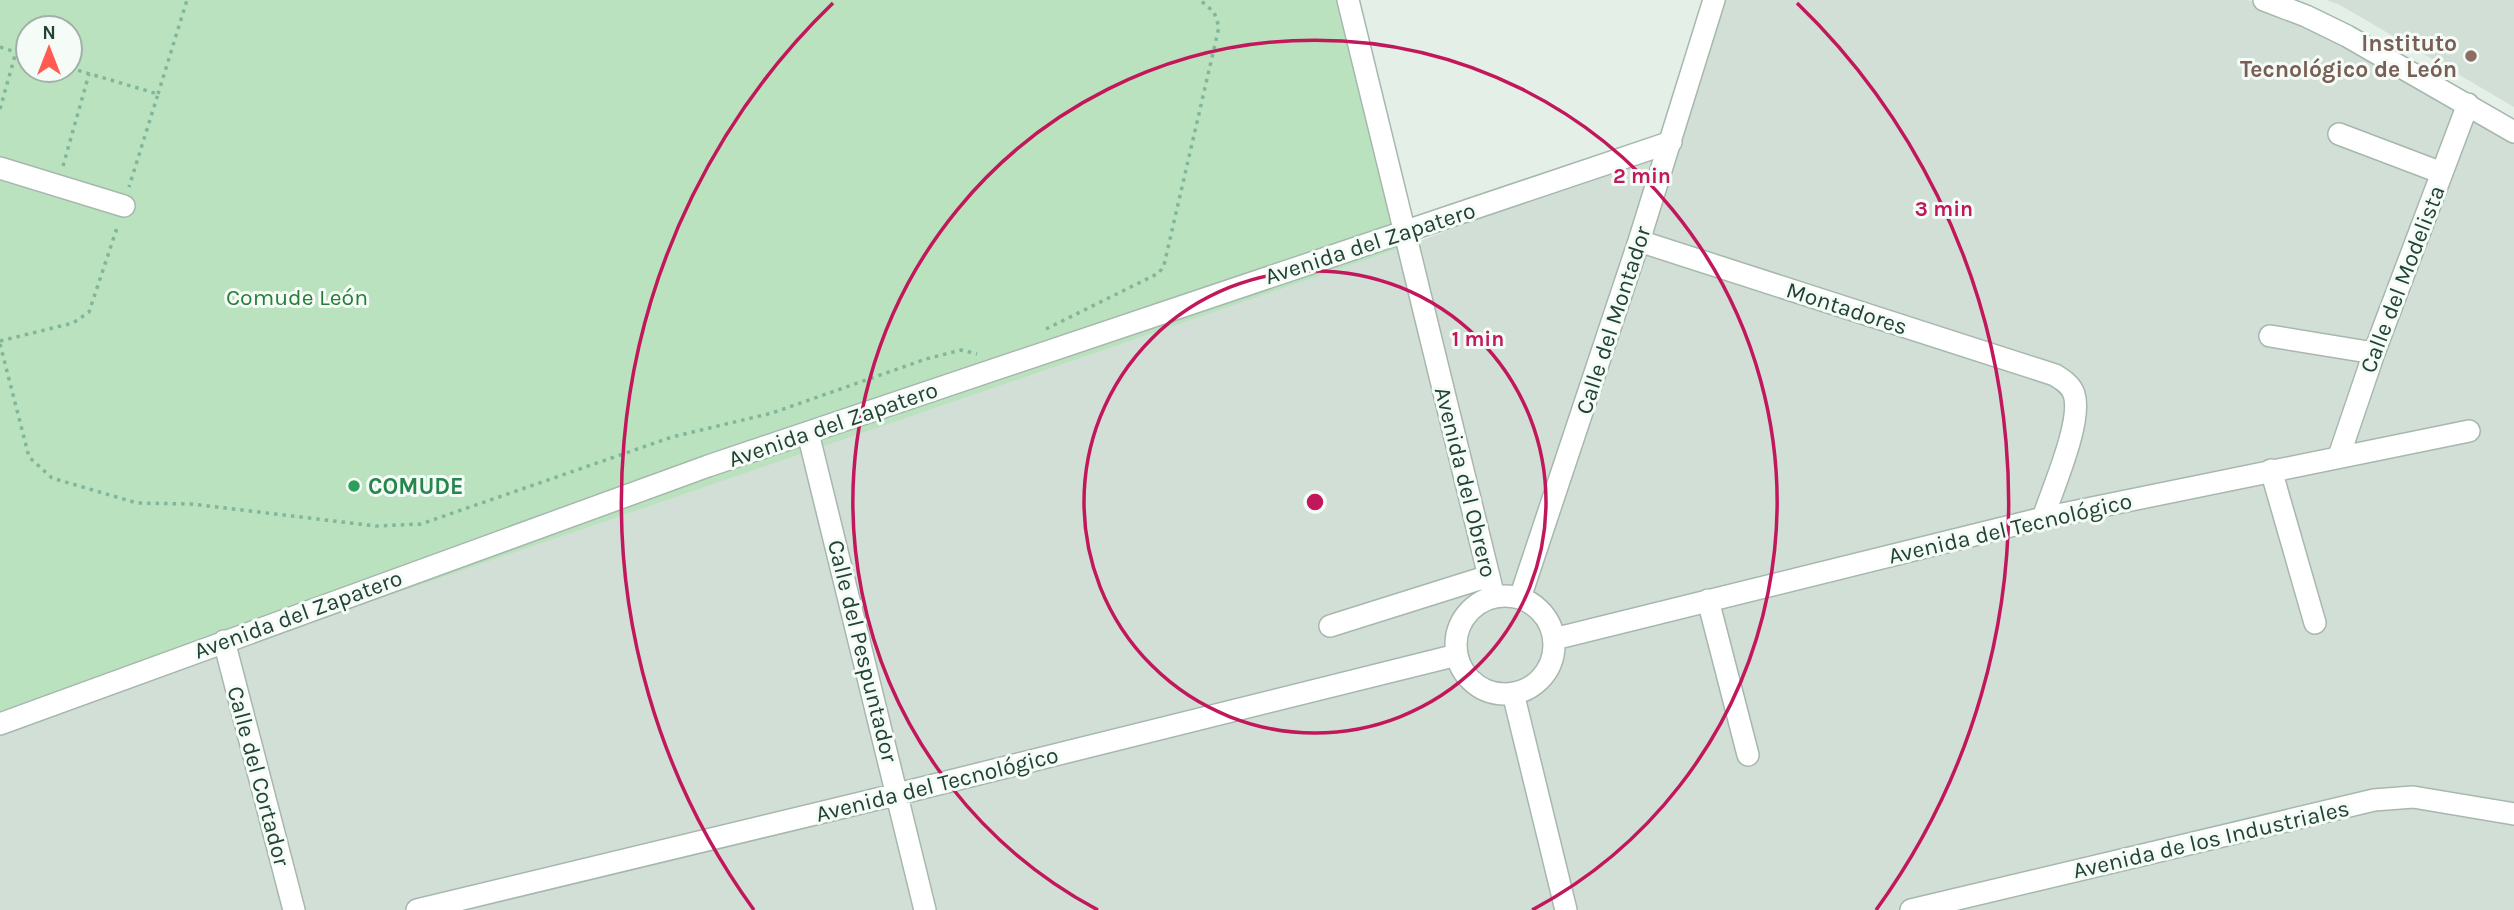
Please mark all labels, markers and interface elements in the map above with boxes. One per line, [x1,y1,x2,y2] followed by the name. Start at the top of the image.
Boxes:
[14,14,84,84] north arrow
[42,22,56,44] text: N
[2240,30,2457,83] place label: Instituto Tecnológico de León
[2463,48,2479,64] marker: Instituto Tecnológico de León
[1613,164,1671,188] text: 2 min
[2354,182,2451,377] street label: Calle del Modelista
[1262,197,1479,290] street label: Avenida del Zapatero
[1915,197,1973,221] text: 3 min
[1570,222,1657,418] street label: Calle del Montador
[1783,276,1911,341] street label: Montadores
[226,284,368,311] park label: Comude León
[1452,327,1504,351] text: 1 min
[725,376,941,473] street label: Avenida del Zapatero
[1429,384,1502,580] street label: Avenida del Obrero
[368,473,464,500] place label: COMUDE
[346,478,362,494] marker: COMUDE
[1886,487,2135,570] street label: Avenida del Tecnológico
[1303,490,1327,514] centre of rings
[822,537,903,766] street label: Calle del Pespuntador
[190,564,406,665] street label: Avenida del Zapatero
[222,683,296,870] street label: Calle del Cortador
[813,741,1061,828] street label: Avenida del Tecnológico
[2070,795,2352,884] street label: Avenida de los Industriales

